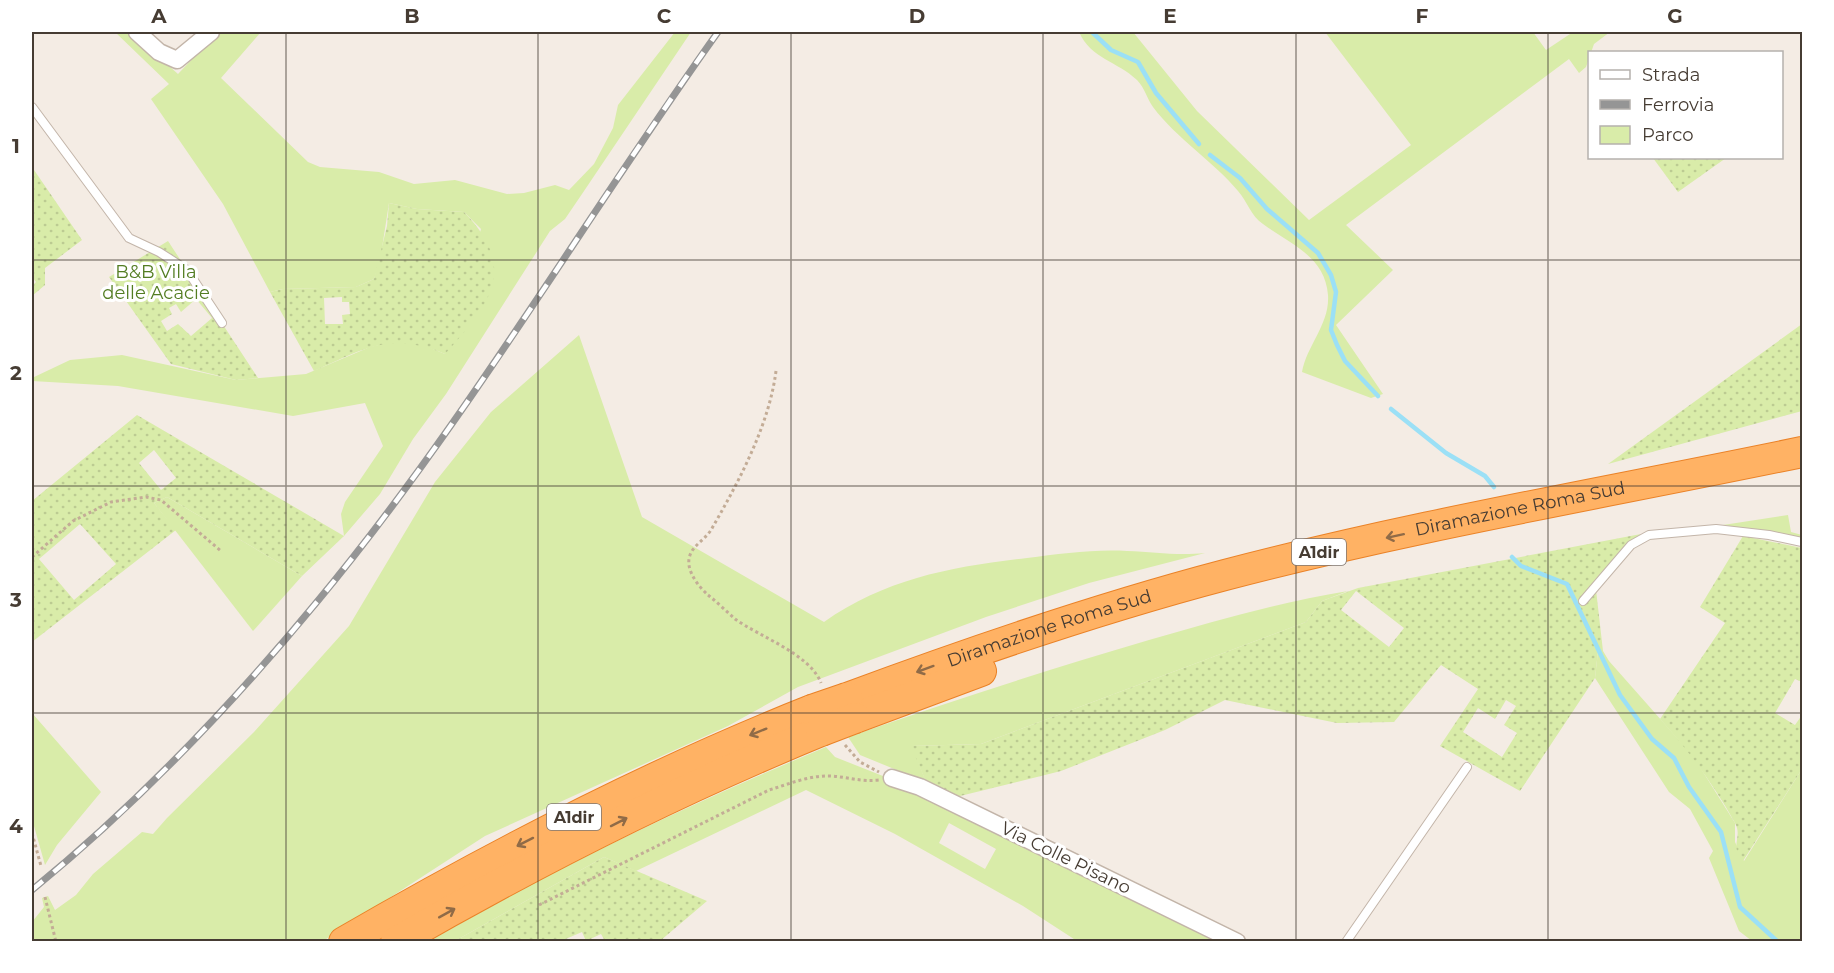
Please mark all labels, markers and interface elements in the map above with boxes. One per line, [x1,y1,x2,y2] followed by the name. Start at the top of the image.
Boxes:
[150,4,167,28] text: A
[404,4,420,28] text: B
[657,4,672,28] text: C
[909,4,925,28] text: D
[1163,4,1177,28] text: E
[1416,4,1429,28] text: F
[1667,4,1683,28] text: G
[1588,51,1783,159] legend
[1642,64,1700,86] text: Strada
[1642,94,1714,116] text: Ferrovia
[1642,124,1694,146] text: Parco
[12,134,20,158] text: 1
[102,261,210,304] park label: B&B Villa delle Acacie
[10,361,22,385] text: 2
[1413,477,1627,541] street label: Diramazione Roma Sud
[1386,531,1406,542] one-way arrow
[1292,539,1346,565] road number: A1dir
[944,585,1154,672] street label: Diramazione Roma Sud
[9,588,22,612] text: 3
[917,665,935,676] one-way arrow
[749,727,768,738] one-way arrow
[547,804,601,830] road number: A1dir
[9,814,23,838] text: 4
[610,816,628,827] one-way arrow
[997,817,1135,899] street label: Via Colle Pisano
[516,836,534,848] one-way arrow
[438,907,455,919] one-way arrow

